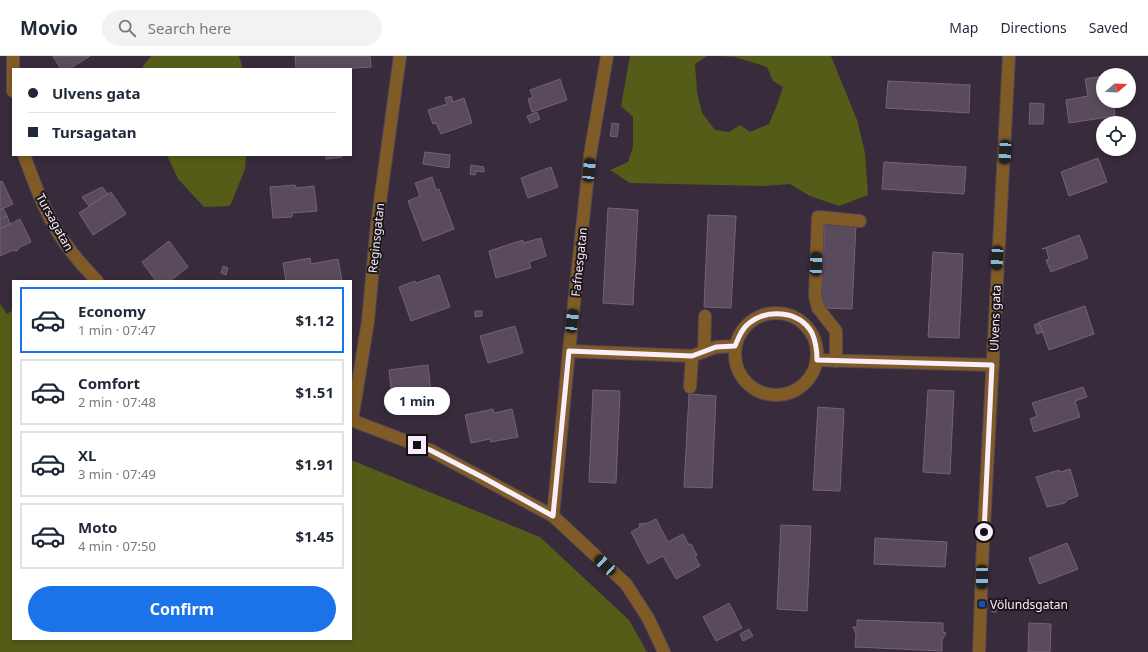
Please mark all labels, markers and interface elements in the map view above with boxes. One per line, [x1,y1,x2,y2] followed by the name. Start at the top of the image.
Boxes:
[102,10,382,46] search box
[20,15,78,41] text: Movio
[116,17,138,39] icon: search
[148,18,231,38] text: Search here
[949,18,978,37] text: Map
[1000,18,1067,37] text: Directions
[1089,18,1128,37] text: Saved
[1096,68,1136,108] north arrow
[1096,68,1136,156] map controls
[52,83,140,103] text: Ulvens gata
[1096,116,1136,156] button: locate
[52,122,137,142] text: Tursagatan
[998,140,1012,164] car
[582,157,596,183] car
[32,190,78,254] street label: Tursagatan
[364,202,388,274] street label: Reginsgatan
[567,226,591,298] street label: Fafnesgatan
[990,246,1004,270] car
[810,252,822,276] car
[985,285,1005,351] street label: Ulvens gata
[78,301,146,321] text: Economy
[30,302,66,338] icon: car
[565,308,579,334] car
[295,310,334,330] text: $1.12
[78,321,156,339] text: 1 min · 07:47
[78,373,140,393] text: Comfort
[30,374,66,410] icon: car
[295,382,334,402] text: $1.51
[384,387,450,415] callout: 1 min
[399,392,435,410] text: 1 min
[78,393,156,411] text: 2 min · 07:48
[408,436,426,454] route end
[78,445,96,465] text: XL
[30,446,66,482] icon: car
[295,454,334,474] text: $1.91
[78,465,156,483] text: 3 min · 07:49
[78,517,117,537] text: Moto
[30,518,66,554] icon: car
[975,523,993,541] route start
[295,526,334,546] text: $1.45
[78,537,156,555] text: 4 min · 07:50
[592,552,618,578] car
[976,565,988,589] car
[28,586,336,632] button: Confirm
[990,596,1068,613] place label: Völundsgatan
[977,599,987,609] marker: Völundsgatan

